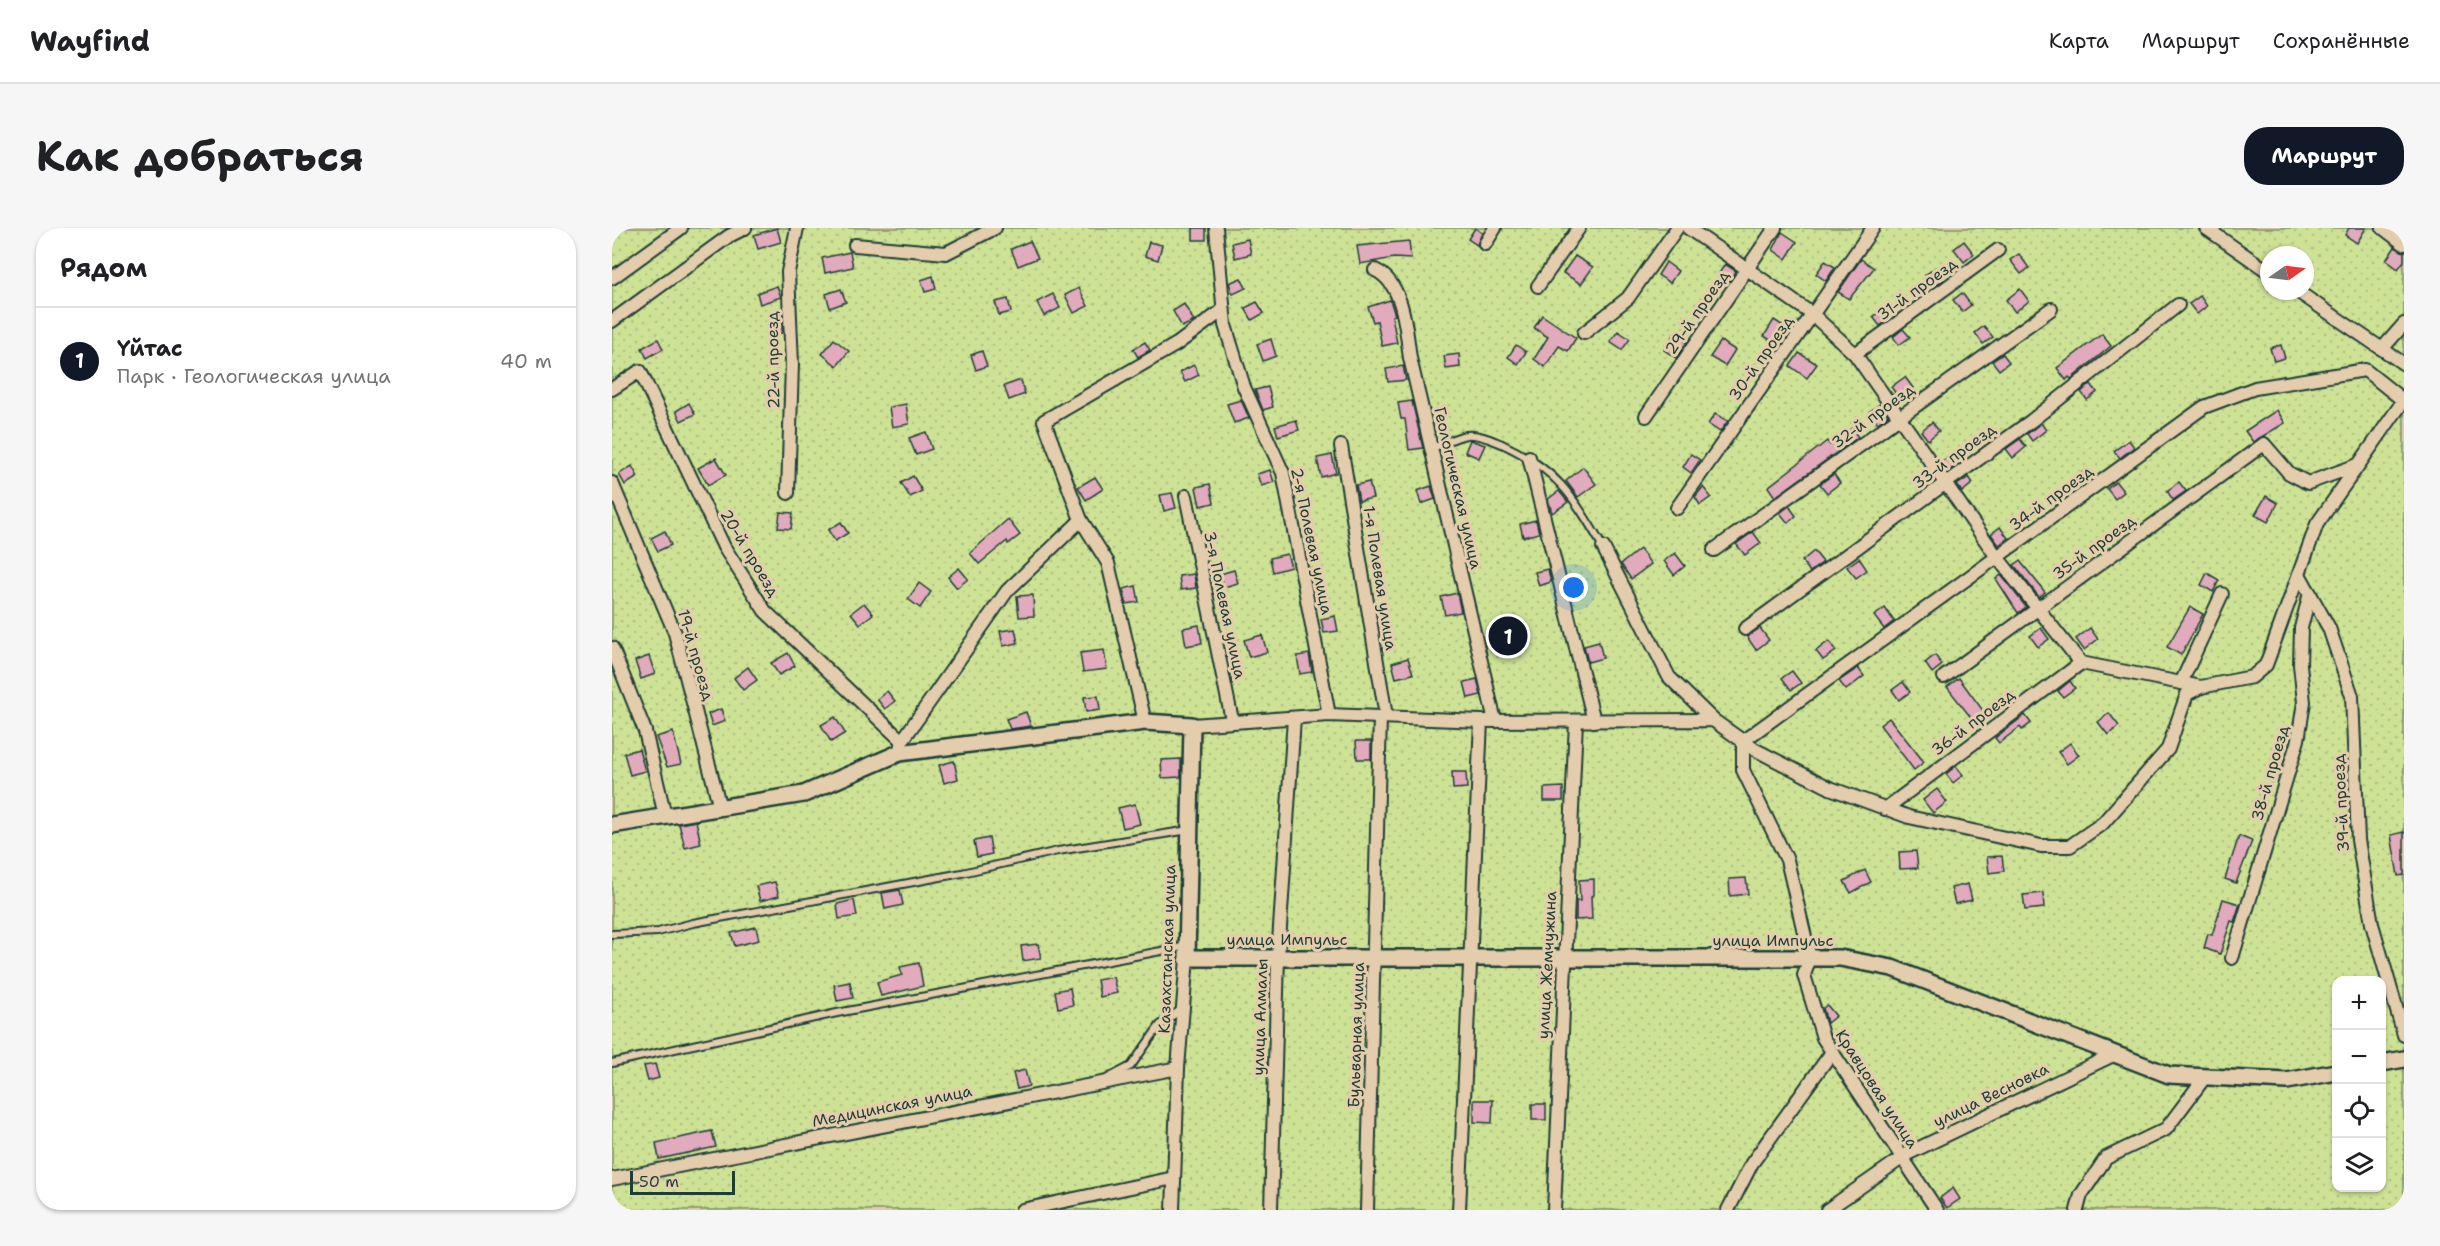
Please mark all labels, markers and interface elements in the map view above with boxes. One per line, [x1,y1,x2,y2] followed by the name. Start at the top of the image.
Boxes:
[30,22,150,60] text: Wayfind
[2049,27,2109,55] text: Карта
[2142,27,2240,55] text: Маршрут
[2273,27,2410,55] text: Сохранённые
[2244,127,2404,185] button: Маршрут
[36,128,364,184] text: Как добраться
[2260,246,2314,300] north arrow
[60,250,147,285] text: Рядом
[1873,253,1961,325] street label: 31-й проезд
[1660,266,1734,358] street label: 29-й проезд
[762,311,784,409] street label: 22-й проезд
[1724,311,1798,405] street label: 30-й проезд
[117,334,183,363] text: Үйтас
[75,348,84,374] text: 1
[500,348,552,374] text: 40 m
[117,363,391,389] text: Парк · Геологическая улица
[1827,379,1919,453] street label: 32-й проезд
[1429,405,1487,571] street label: Геологическая улица
[1908,419,2000,493] street label: 33-й проезд
[2005,460,2097,536] street label: 34-й проезд
[1286,466,1338,616] street label: 2-я Полевая улица
[1358,504,1402,652] street label: 1-я Полевая улица
[716,505,784,601] street label: 20-й проезд
[2048,510,2140,584] street label: 35-й проезд
[1199,529,1251,681] street label: 3-я Полевая улица
[1559,573,1588,602] your location
[673,607,719,703] street label: 19-й проезд
[1488,614,1528,658] pin: 1
[1927,684,2019,760] street label: 36-й проезд
[2246,723,2294,823] street label: 38-й проезд
[2328,753,2354,853] street label: 39-й проезд
[1154,864,1180,1034] street label: Казахстанская улица
[1533,890,1561,1040] street label: улица Жемчужина
[1226,929,1348,950] street label: улица Импульс
[1712,930,1834,951] street label: улица Импульс
[1247,958,1273,1076] street label: улица Алмалы
[1343,962,1369,1108] street label: Бульварная улица
[2332,976,2386,1192] map controls
[2332,976,2386,1030] button: +
[1831,1026,1923,1152] street label: Кравцовая улица
[2332,1030,2386,1084] button: −
[1930,1058,2052,1132] street label: улица Весновка
[810,1080,974,1132] street label: Медицинская улица
[2332,1084,2386,1138] button: locate
[2332,1138,2386,1192] button: layers
[630,1168,735,1196] scale bar
[639,1171,679,1192] text: 50 m

